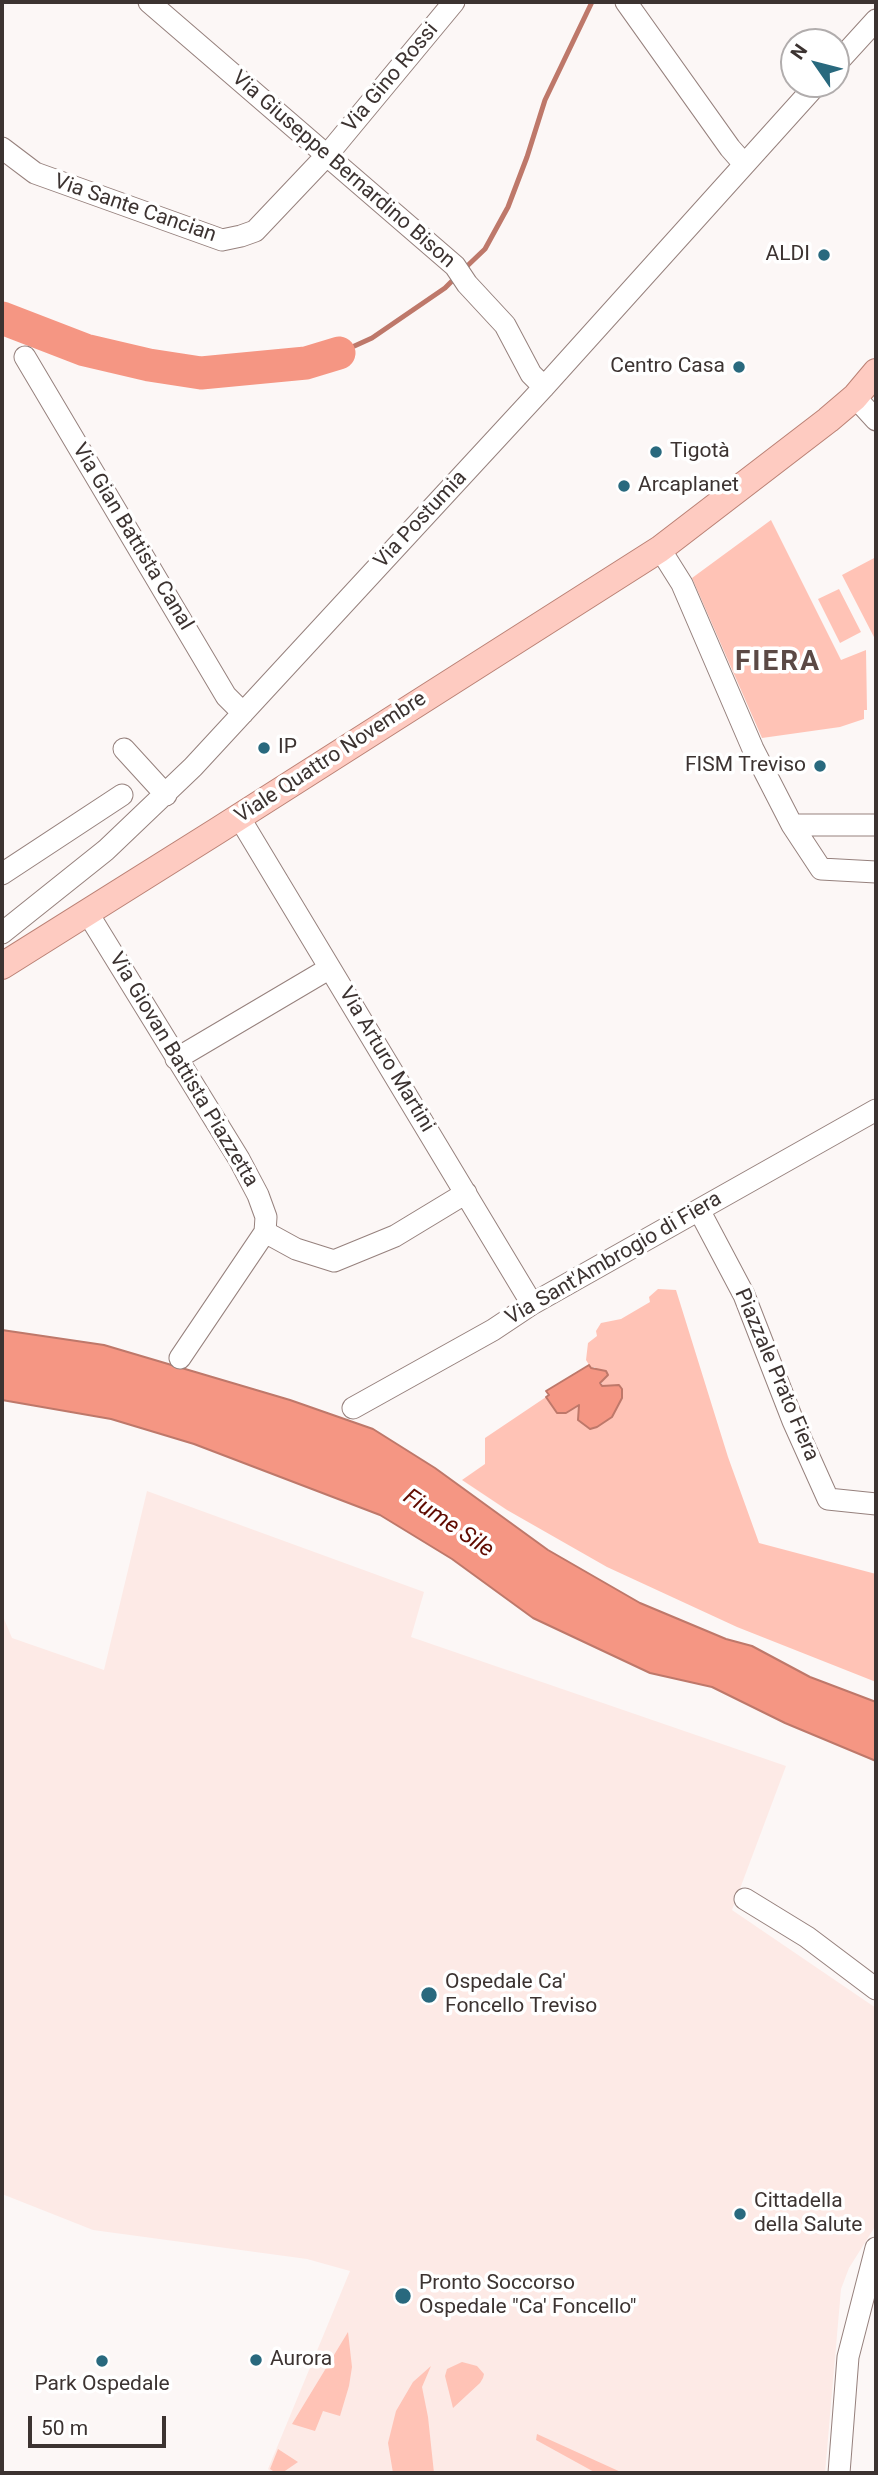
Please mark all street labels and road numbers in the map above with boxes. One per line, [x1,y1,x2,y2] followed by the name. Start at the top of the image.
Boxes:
[338,18,444,138] street label: Via Gino Rossi
[226,66,460,274] street label: Via Giuseppe Bernardino Bison
[51,169,219,249] street label: Via Sante Cancian
[66,439,198,635] street label: Via Gian Battista Canal
[369,466,473,574] street label: Via Postumia
[231,687,431,829] street label: Viale Quattro Novembre
[103,948,263,1192] street label: Via Giovan Battista Piazzetta
[333,983,439,1137] street label: Via Arturo Martini
[502,1187,726,1331] street label: Via Sant'Ambrogio di Fiera
[728,1285,824,1465] street label: Piazzale Prato Fiera

